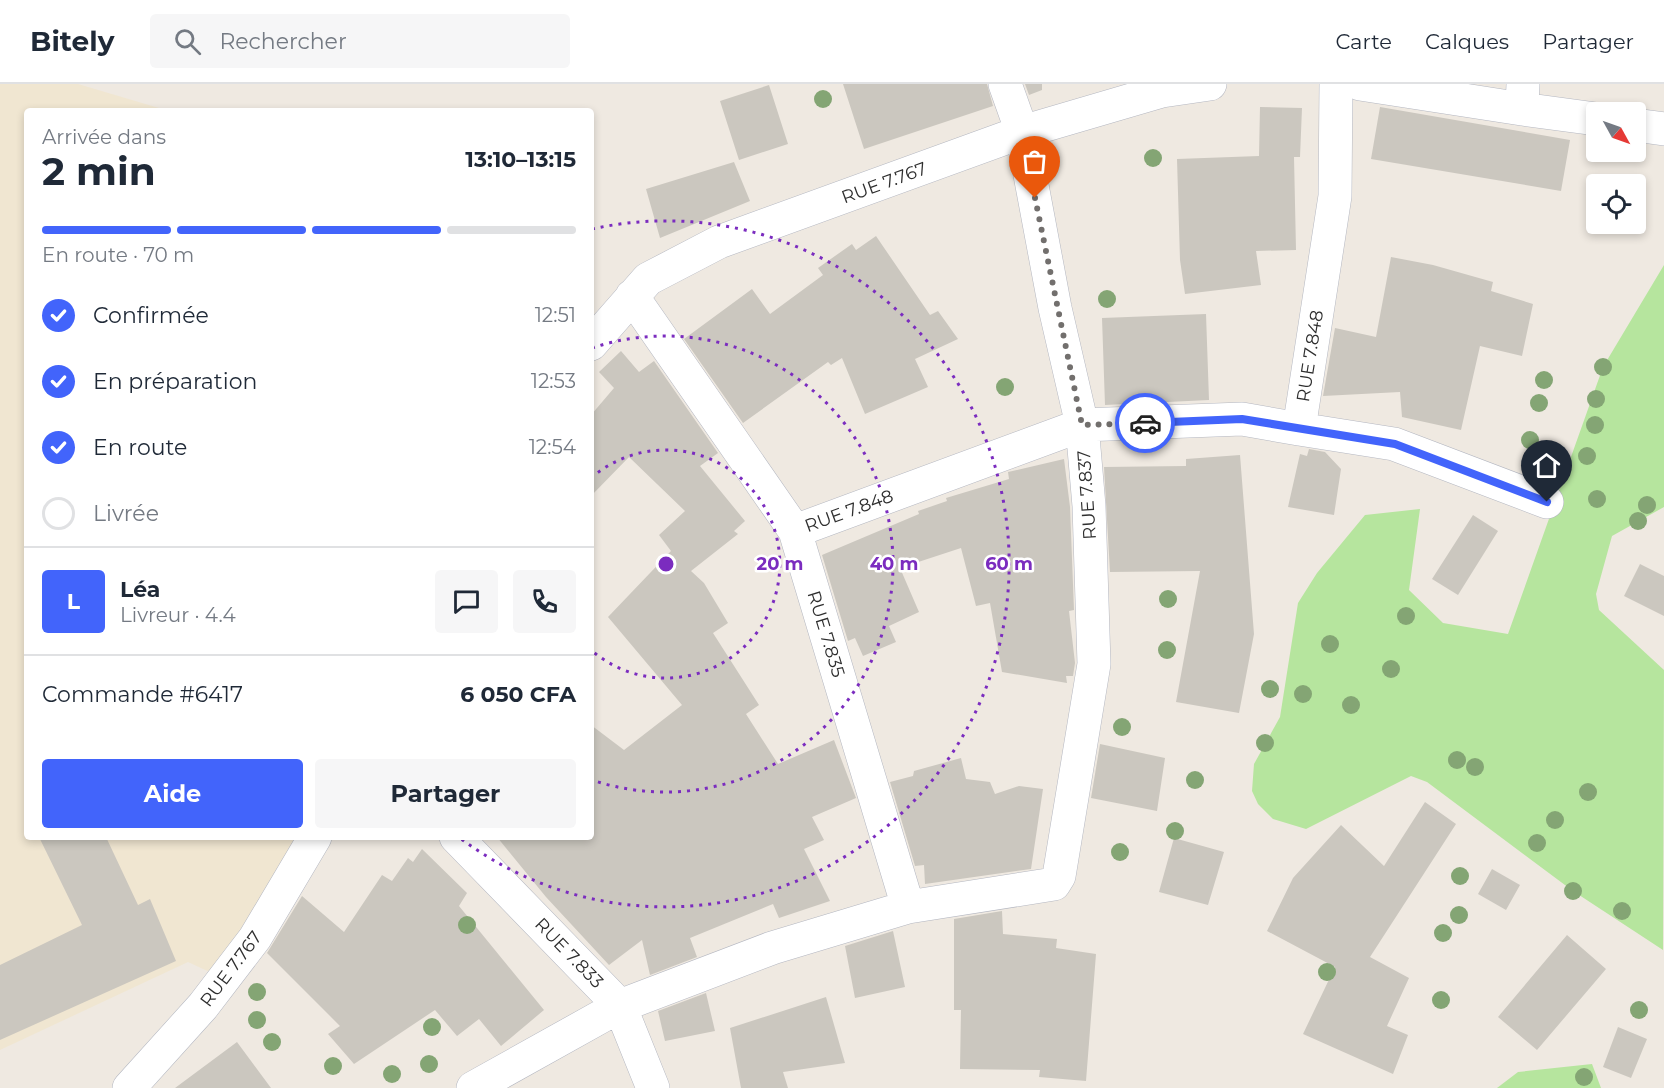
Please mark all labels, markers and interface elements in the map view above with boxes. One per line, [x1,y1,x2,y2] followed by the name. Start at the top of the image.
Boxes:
[150,14,570,68] search box
[30,24,114,58] text: Bitely
[171,25,204,58] icon: search
[219,28,347,55] text: Rechercher
[1335,29,1392,54] text: Carte
[1425,29,1509,54] text: Calques
[1542,29,1634,54] text: Partager
[1586,102,1646,162] north arrow
[1586,102,1646,234] map controls
[42,125,166,149] text: Arrivée dans
[1009,136,1060,198] pin
[1018,145,1051,178] icon: bag
[465,146,576,173] text: 13:10–13:15
[42,147,156,195] text: 2 min
[838,157,930,209] street label: RUE 7.767
[1586,174,1646,234] button: locate
[42,243,194,267] text: En route · 70 m
[42,299,75,332] icon: check
[93,302,209,329] text: Confirmée
[535,303,576,327] text: 12:51
[1292,308,1328,404] street label: RUE 7.848
[42,365,75,398] icon: check
[93,368,257,395] text: En préparation
[531,369,576,393] text: 12:53
[1115,393,1175,453] courier
[1129,407,1162,440] icon: car
[42,431,75,464] icon: check
[93,434,187,461] text: En route
[529,435,576,459] text: 12:54
[1521,440,1572,502] pin
[1073,449,1101,541] street label: RUE 7.837
[1530,449,1563,482] icon: home
[802,485,896,537] street label: RUE 7.848
[93,500,159,527] text: Livrée
[757,553,803,575] text: 20 m
[870,553,918,575] text: 40 m
[985,553,1033,575] text: 60 m
[656,554,676,574] centre of rings
[435,570,498,633] button: chat
[513,570,576,633] button: phone
[120,576,160,603] text: Léa
[67,588,80,615] text: L
[802,588,850,680] street label: RUE 7.835
[120,603,236,627] text: Livreur · 4.4
[42,681,243,708] text: Commande #6417
[460,681,576,708] text: 6 050 CFA
[42,759,303,828] button: Aide
[315,759,576,828] button: Partager
[530,913,608,993] street label: RUE 7.833
[195,927,267,1011] street label: RUE 7.767

